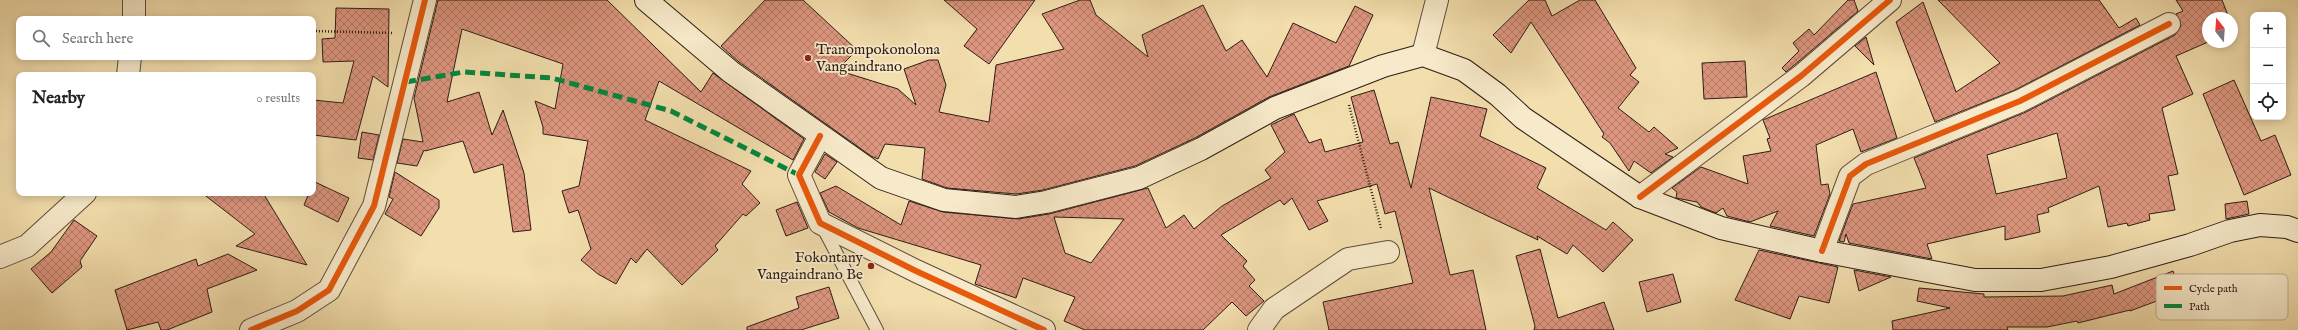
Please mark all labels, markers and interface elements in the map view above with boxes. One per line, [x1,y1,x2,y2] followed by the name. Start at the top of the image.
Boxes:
[2202,12,2238,48] north arrow
[2250,12,2286,120] map controls
[2250,12,2286,48] button: +
[16,16,316,60] search box
[30,27,52,49] icon: search
[62,29,133,48] text: Search here
[815,40,941,76] place label: Tranompokonolona Vangaindrano
[2250,48,2286,84] button: −
[803,53,813,63] marker: Tranompokonolona Vangaindrano
[2250,84,2286,120] button: locate
[32,88,85,109] text: Nearby
[256,90,300,107] text: 0 results
[756,248,864,284] place label: Fokontany Vangaindrano Be
[866,261,876,271] marker: Fokontany Vangaindrano Be
[2156,274,2288,320] legend
[2189,282,2238,296] text: Cycle path
[2189,300,2210,314] text: Path

